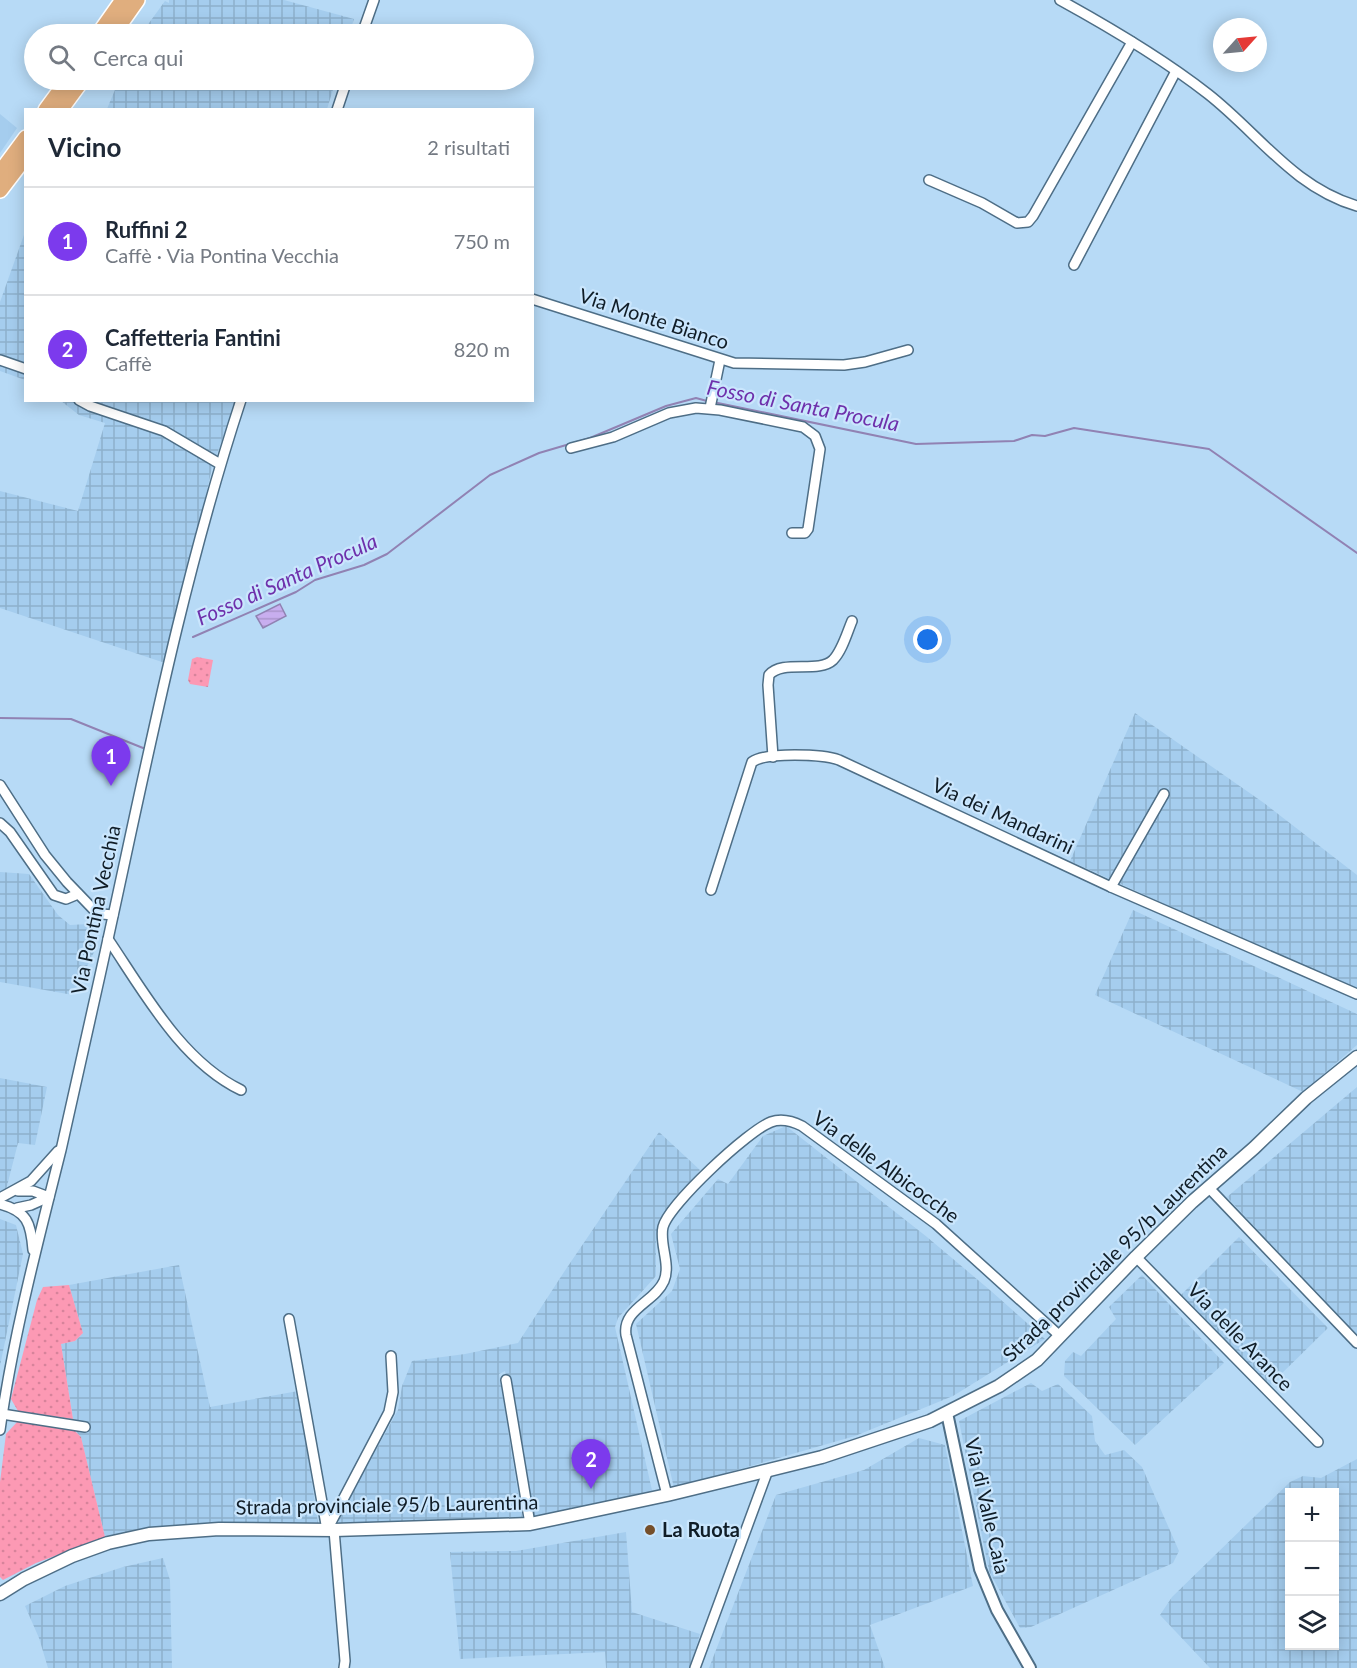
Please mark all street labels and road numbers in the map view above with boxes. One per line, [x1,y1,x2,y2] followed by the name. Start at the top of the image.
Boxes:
[576,283,732,354] street label: Via Monte Bianco
[929,772,1078,858] street label: Via dei Mandarini
[65,823,125,997] street label: Via Pontina Vecchia
[809,1105,965,1227] street label: Via delle Albicocche
[997,1138,1232,1366] street label: Strada provinciale 95/b Laurentina
[1183,1277,1298,1395] street label: Via delle Arance
[961,1435,1015,1576] street label: Via di Valle Caia
[235,1489,539,1519] street label: Strada provinciale 95/b Laurentina

